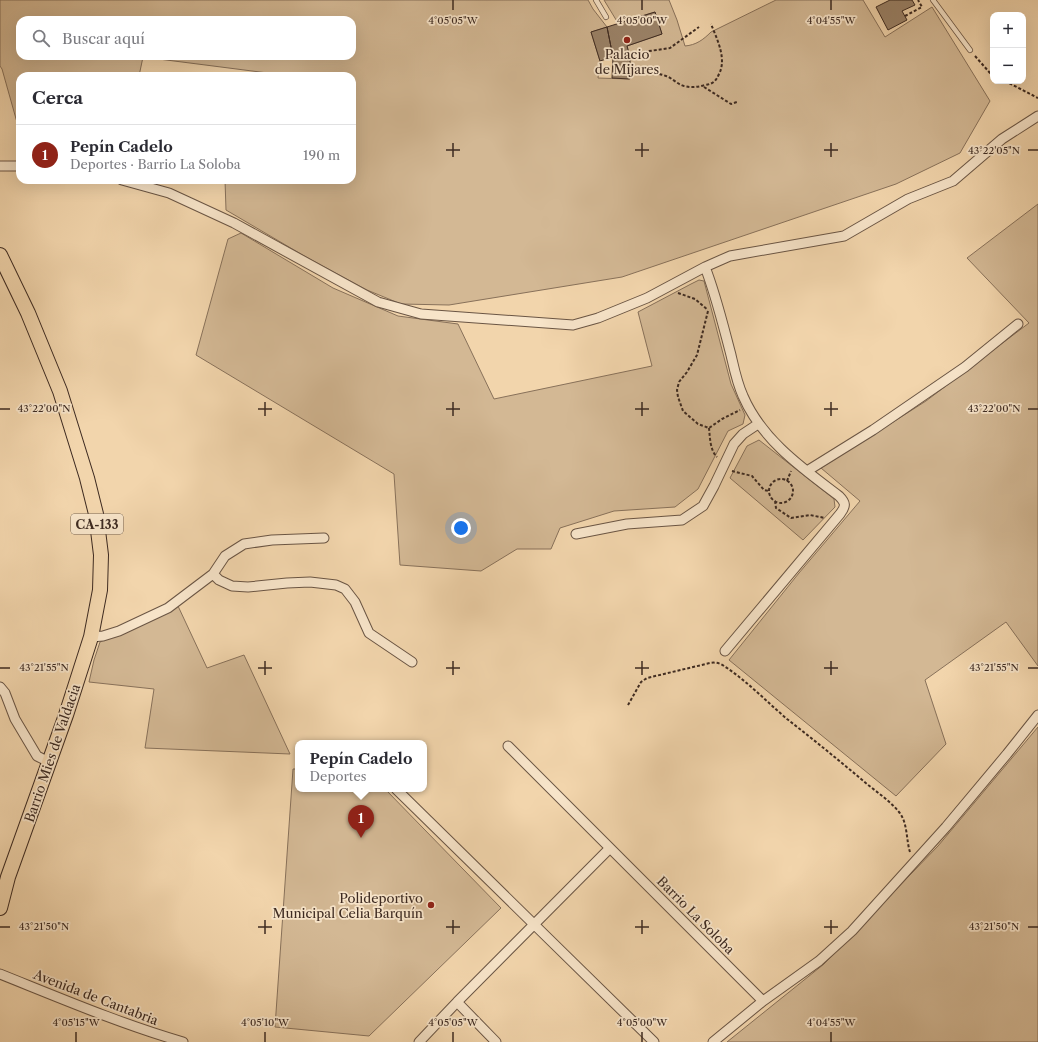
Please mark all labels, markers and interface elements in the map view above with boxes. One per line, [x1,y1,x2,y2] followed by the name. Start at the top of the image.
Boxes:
[990,12,1026,84] map controls
[990,12,1026,48] button: +
[428,14,479,27] text: 4°05'05"W
[617,14,668,27] text: 4°05'00"W
[807,14,856,27] text: 4°04'55"W
[16,16,356,60] search box
[30,27,52,49] icon: search
[62,29,145,48] text: Buscar aquí
[622,35,632,45] marker: Palacio de Mijares
[595,46,660,77] place label: Palacio de Mijares
[990,48,1026,84] button: −
[32,88,83,108] text: Cerca
[70,137,173,156] text: Pepín Cadelo
[968,144,1020,157] text: 43°22'05"N
[42,147,48,163] text: 1
[303,147,340,163] text: 190 m
[70,156,241,172] text: Deportes · Barrio La Soloba
[18,402,70,415] text: 43°22'00"N
[968,402,1020,415] text: 43°22'00"N
[71,514,123,534] road number: CA-133
[451,518,471,538] your location
[19,661,69,674] text: 43°21'55"N
[969,661,1019,674] text: 43°21'55"N
[21,682,83,824] street label: Barrio Mies de Valdacia
[295,740,427,792] popup
[310,749,412,768] text: Pepín Cadelo
[310,768,366,784] text: Deportes
[348,805,374,838] pin: 1
[654,873,738,957] street label: Barrio La Soloba
[273,890,423,921] place label: Polideportivo Municipal Celia Barquín
[426,900,436,910] marker: Polideportivo Municipal Celia Barquín
[19,920,69,933] text: 43°21'50"N
[969,920,1019,933] text: 43°21'50"N
[30,965,161,1028] street label: Avenida de Cantabria
[52,1016,101,1029] text: 4°05'15"W
[241,1016,290,1029] text: 4°05'10"W
[428,1016,479,1029] text: 4°05'05"W
[617,1016,668,1029] text: 4°05'00"W
[807,1016,856,1029] text: 4°04'55"W

